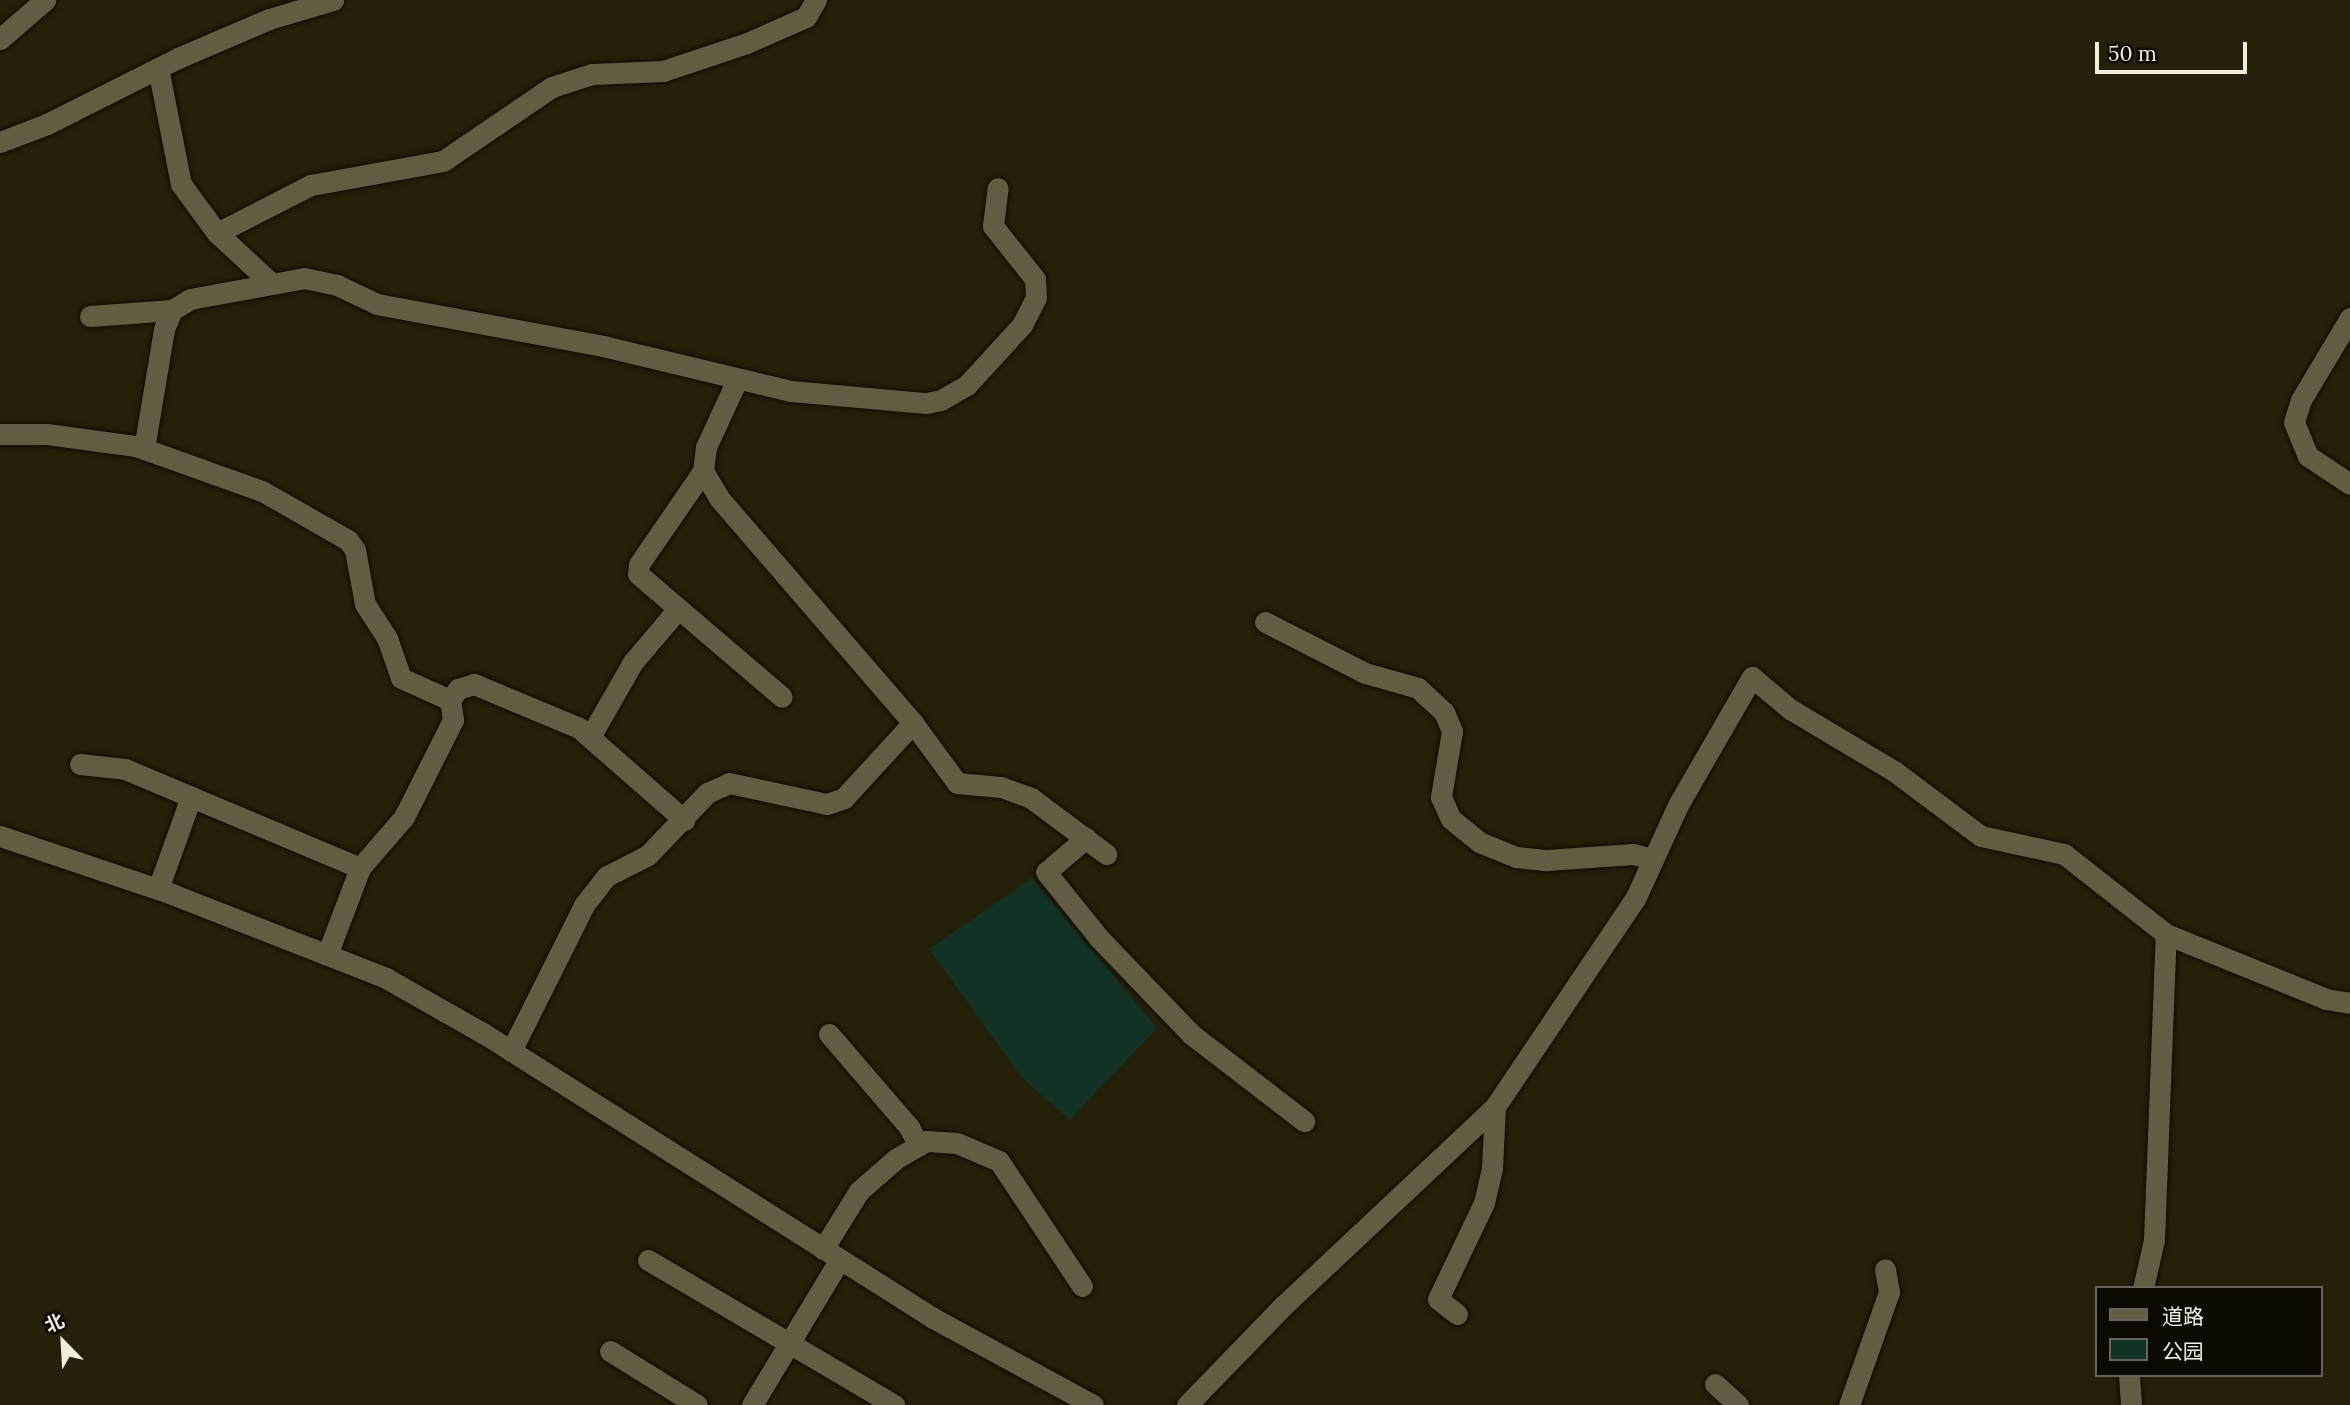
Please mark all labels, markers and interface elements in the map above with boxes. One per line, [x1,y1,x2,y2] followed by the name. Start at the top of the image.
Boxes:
[2098,28,2250,72] scale bar
[2108,40,2157,67] text: 50 m
[2094,1286,2322,1377] legend
[2162,1303,2204,1330] text: 道路
[28,1307,98,1377] north arrow
[41,1308,68,1338] text: 北
[2162,1338,2204,1365] text: 公园

